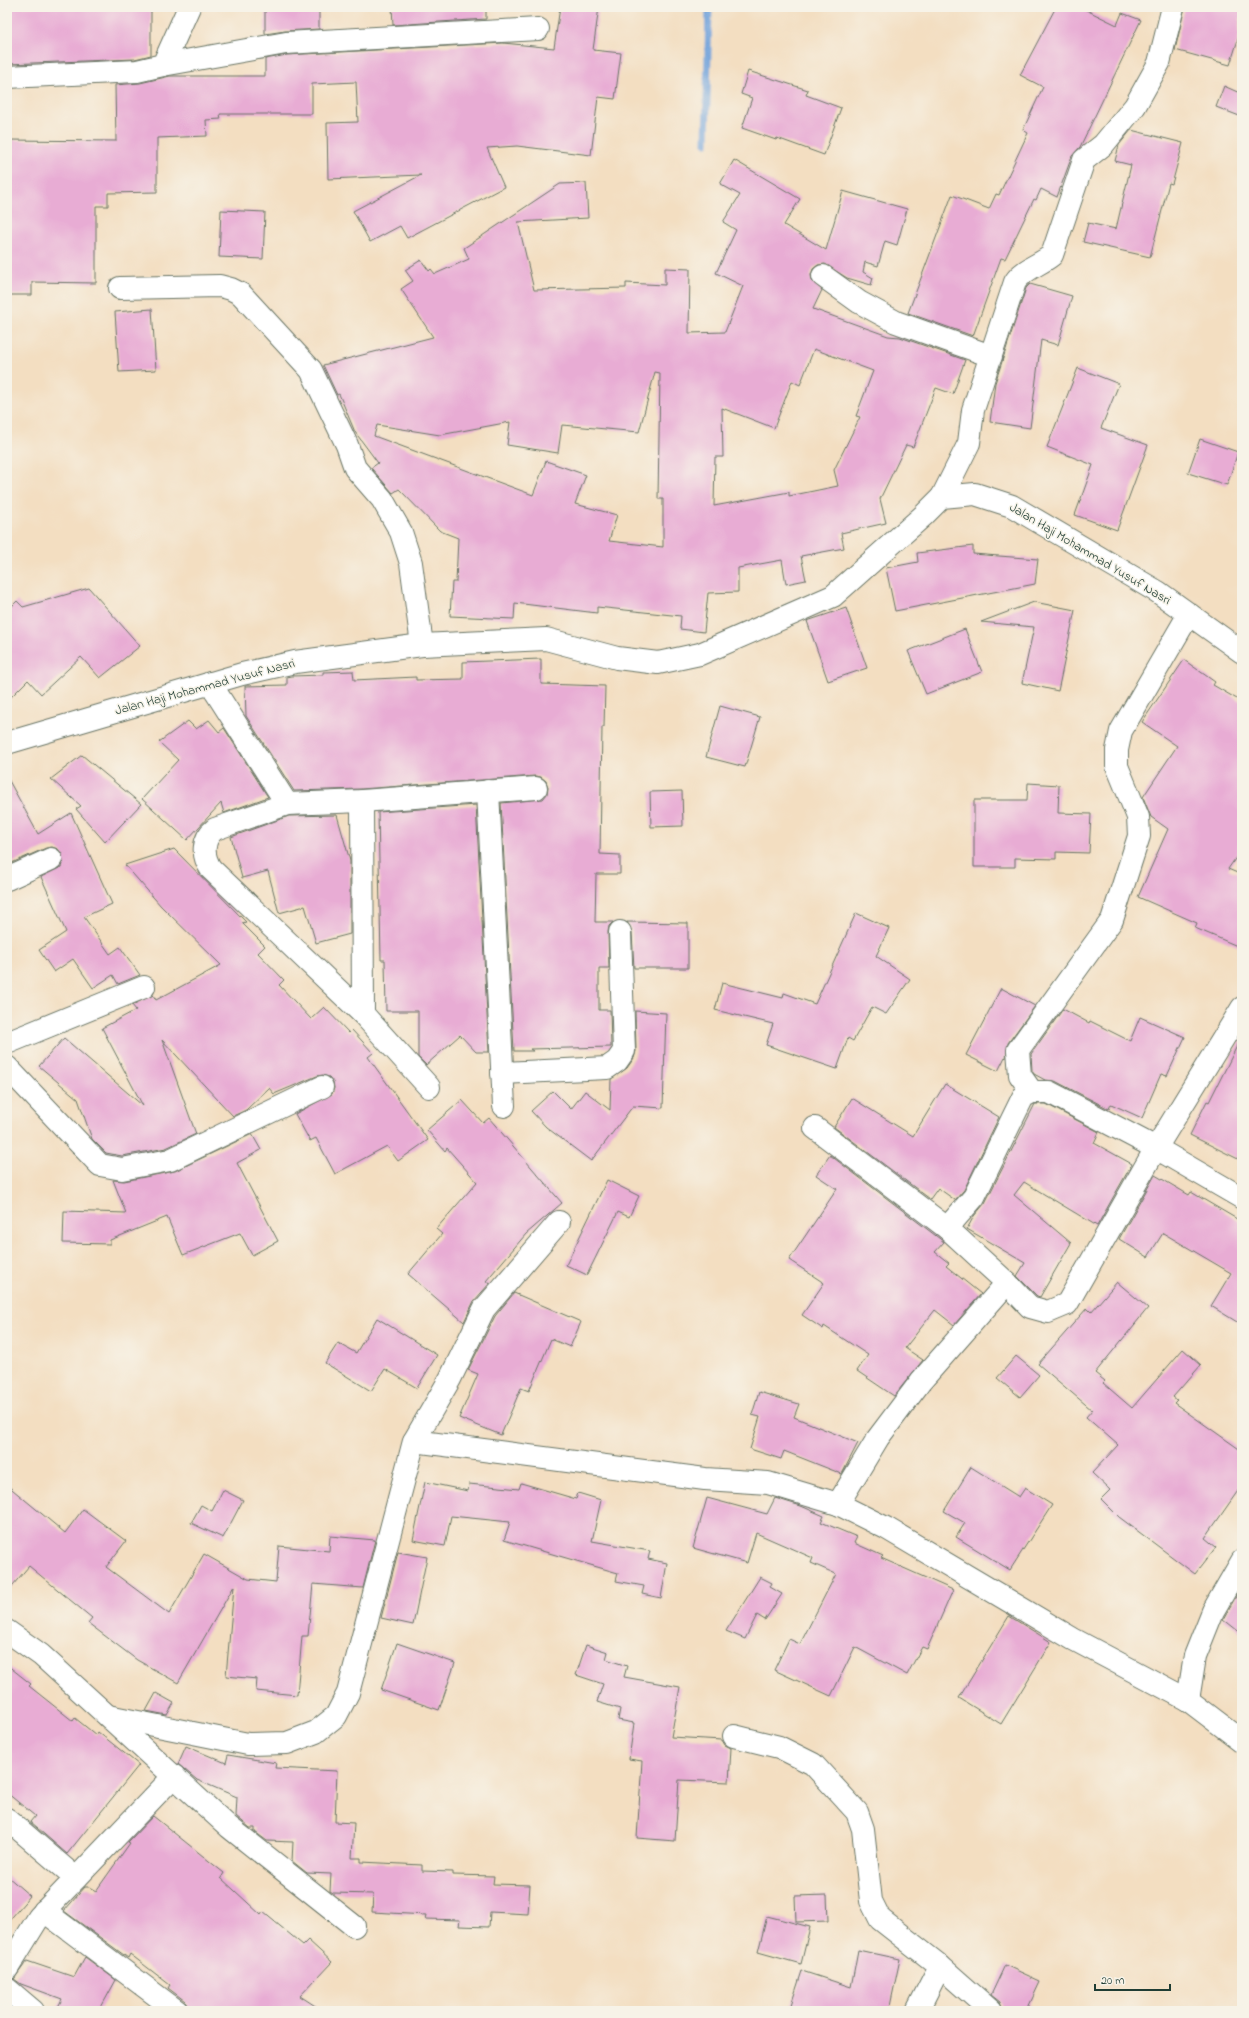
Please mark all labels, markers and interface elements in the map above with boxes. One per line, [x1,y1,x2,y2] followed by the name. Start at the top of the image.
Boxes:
[1006,498,1174,610] street label: Jalan Haji Mohammad Yusuf Nasri
[113,654,297,720] street label: Jalan Haji Mohammad Yusuf Nasri
[1095,1966,1170,1992] scale bar
[1101,1972,1124,1990] text: 20 m

